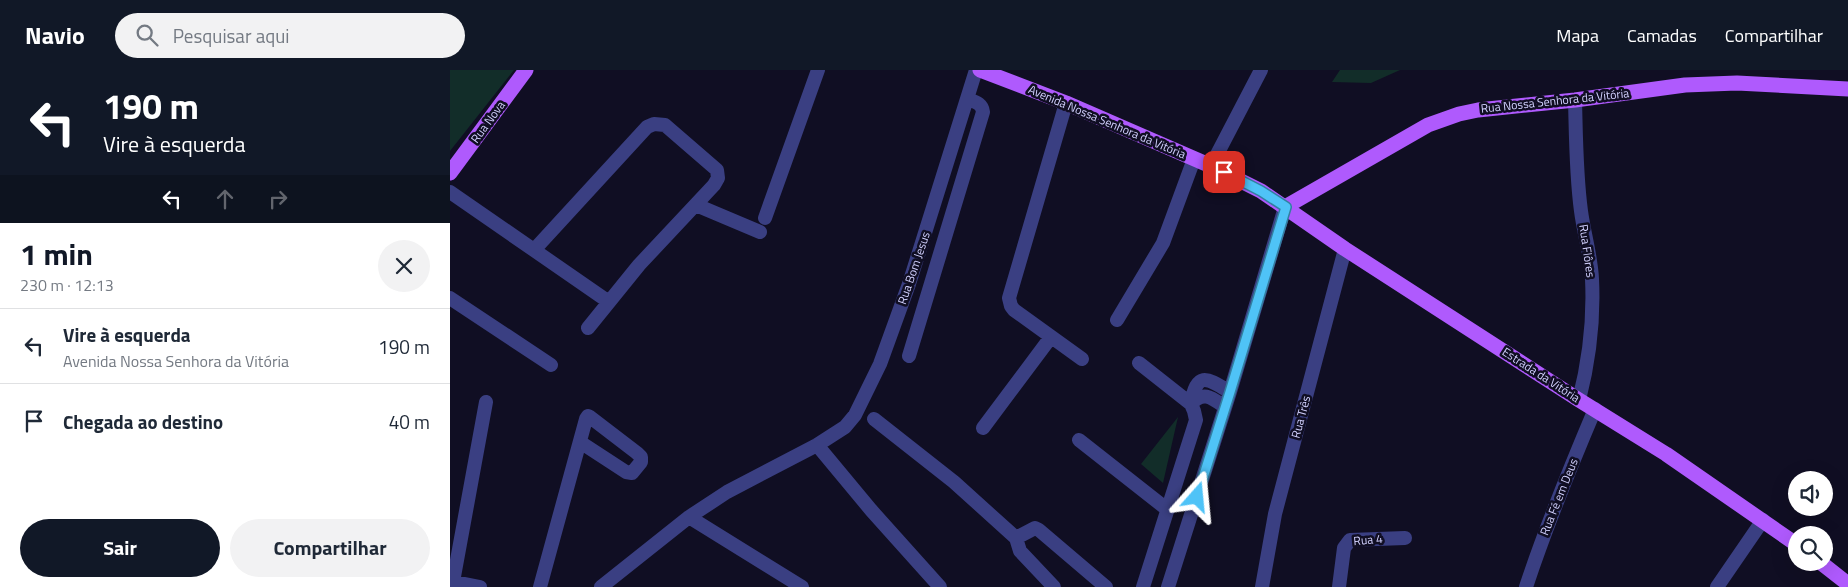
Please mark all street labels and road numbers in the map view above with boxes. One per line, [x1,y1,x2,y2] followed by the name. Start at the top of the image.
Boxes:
[1025,80,1189,163] street label: Avenida Nossa Senhora da Vitória
[1480,83,1630,118] street label: Rua Nossa Senhora da Vitória
[466,97,509,147] street label: Rua Nova
[1574,223,1601,279] street label: Rua Flôres
[892,229,935,307] street label: Rua Bom Jesus
[1499,342,1584,407] street label: Estrada da Vitória
[1286,393,1315,440] street label: Rua Três
[1534,455,1583,538] street label: Rua Fé em Deus
[1353,529,1384,550] street label: Rua 4

